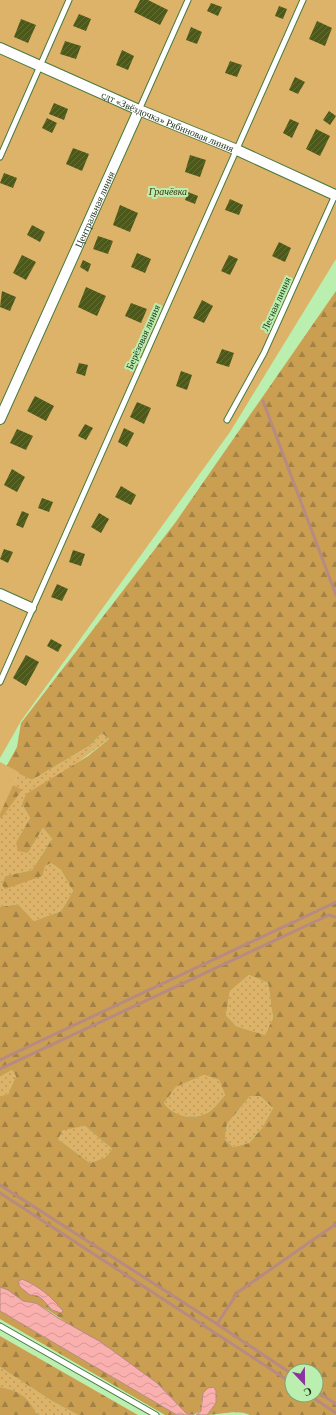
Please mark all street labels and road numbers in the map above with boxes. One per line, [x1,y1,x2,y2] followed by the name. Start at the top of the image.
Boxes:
[100,89,236,154] street label: сдт «Звёздочка» Рябиновая линия
[72,169,116,249] street label: Центральная линия
[259,275,293,333] street label: Лесная линия
[124,303,162,371] street label: Берёзовая линия

